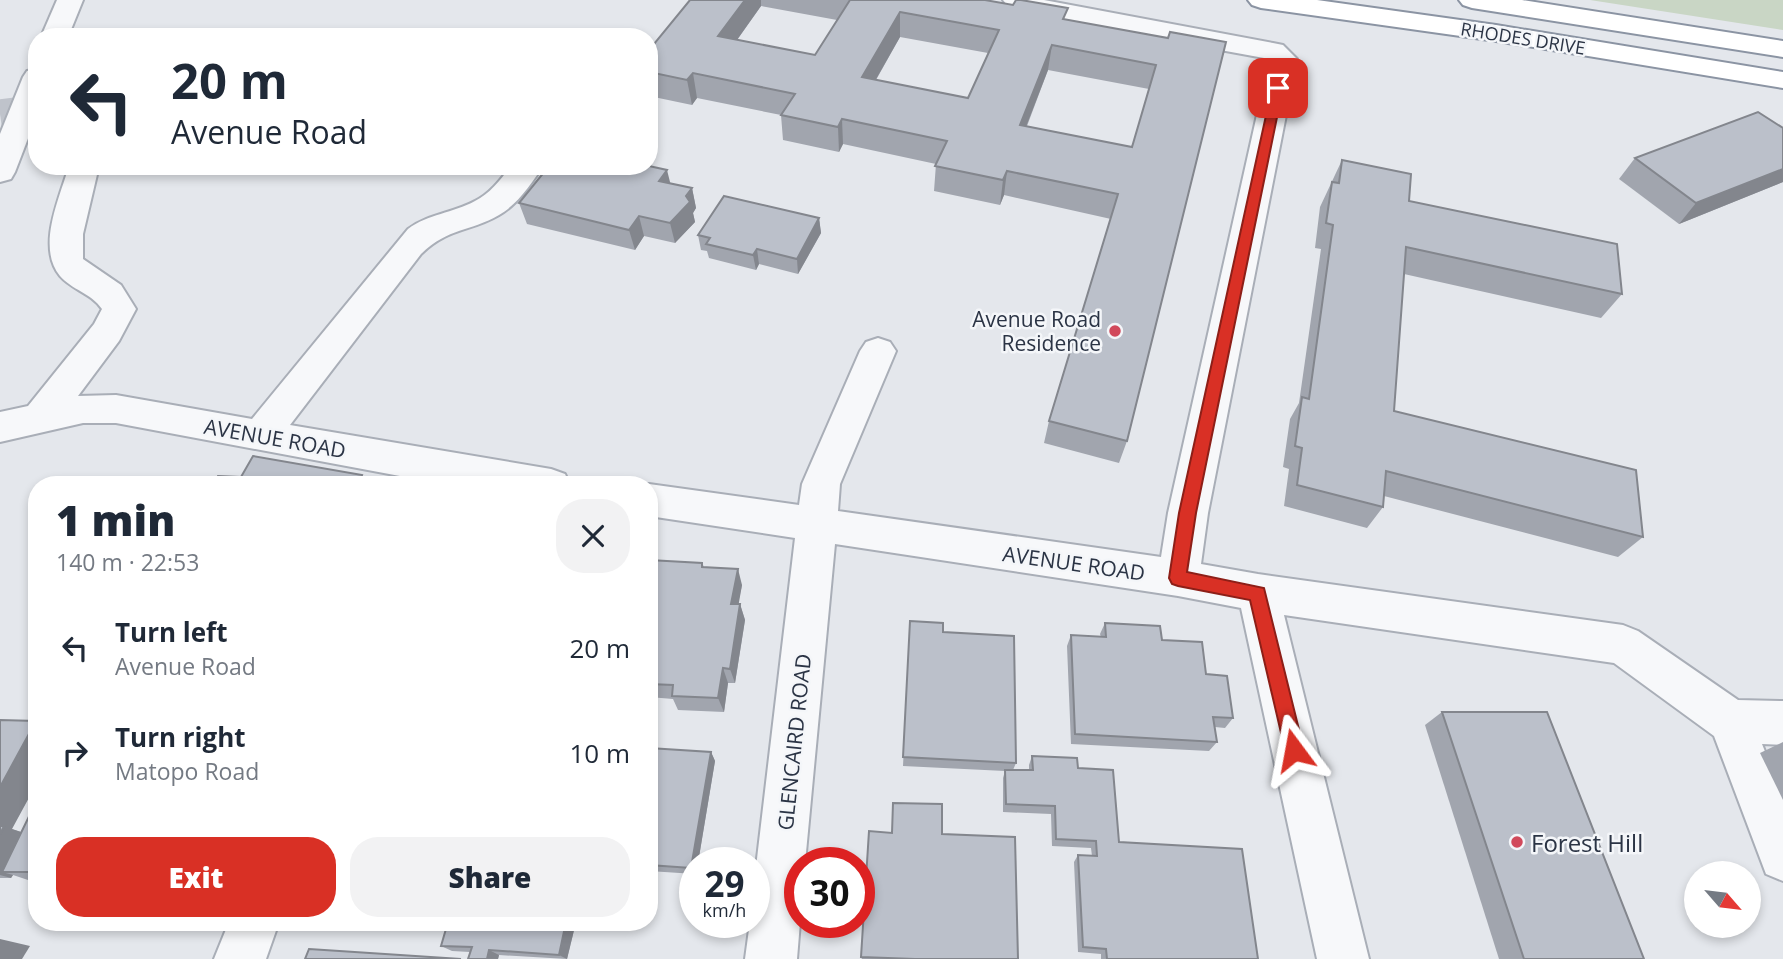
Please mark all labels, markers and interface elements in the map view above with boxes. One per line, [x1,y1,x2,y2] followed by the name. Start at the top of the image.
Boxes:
[1459,16,1587,60] street label: RHODES DRIVE
[171,47,288,113] text: 20 m
[56,56,147,147] icon: left
[1248,58,1308,118] pin
[1259,69,1297,107] icon: arrive
[171,110,367,153] text: Avenue Road
[972,305,1101,357] place label: Avenue Road Residence
[1107,323,1123,339] marker: Avenue Road Residence
[202,412,348,464] street label: AVENUE ROAD
[56,491,175,548] text: 1 min
[556,499,630,573] button: close
[1001,539,1147,587] street label: AVENUE ROAD
[56,546,199,578] text: 140 m · 22:53
[115,614,227,650] text: Turn left
[56,629,94,667] icon: left
[569,630,630,666] text: 20 m
[115,650,256,682] text: Avenue Road
[771,652,817,832] street label: GLENCAIRD ROAD
[1257,713,1331,787] position arrow
[115,719,246,755] text: Turn right
[56,734,94,772] icon: right
[569,735,630,771] text: 10 m
[115,755,259,787] text: Matopo Road
[1531,826,1643,859] place label: Forest Hill
[1509,834,1525,850] marker: Forest Hill
[56,837,336,917] button: Exit
[350,837,630,917] button: Share
[784,847,875,938] speed limit sign: 30
[704,860,745,907] text: 29
[1684,861,1760,938] north arrow
[1684,861,1761,938] map controls
[703,898,746,922] text: km/h

